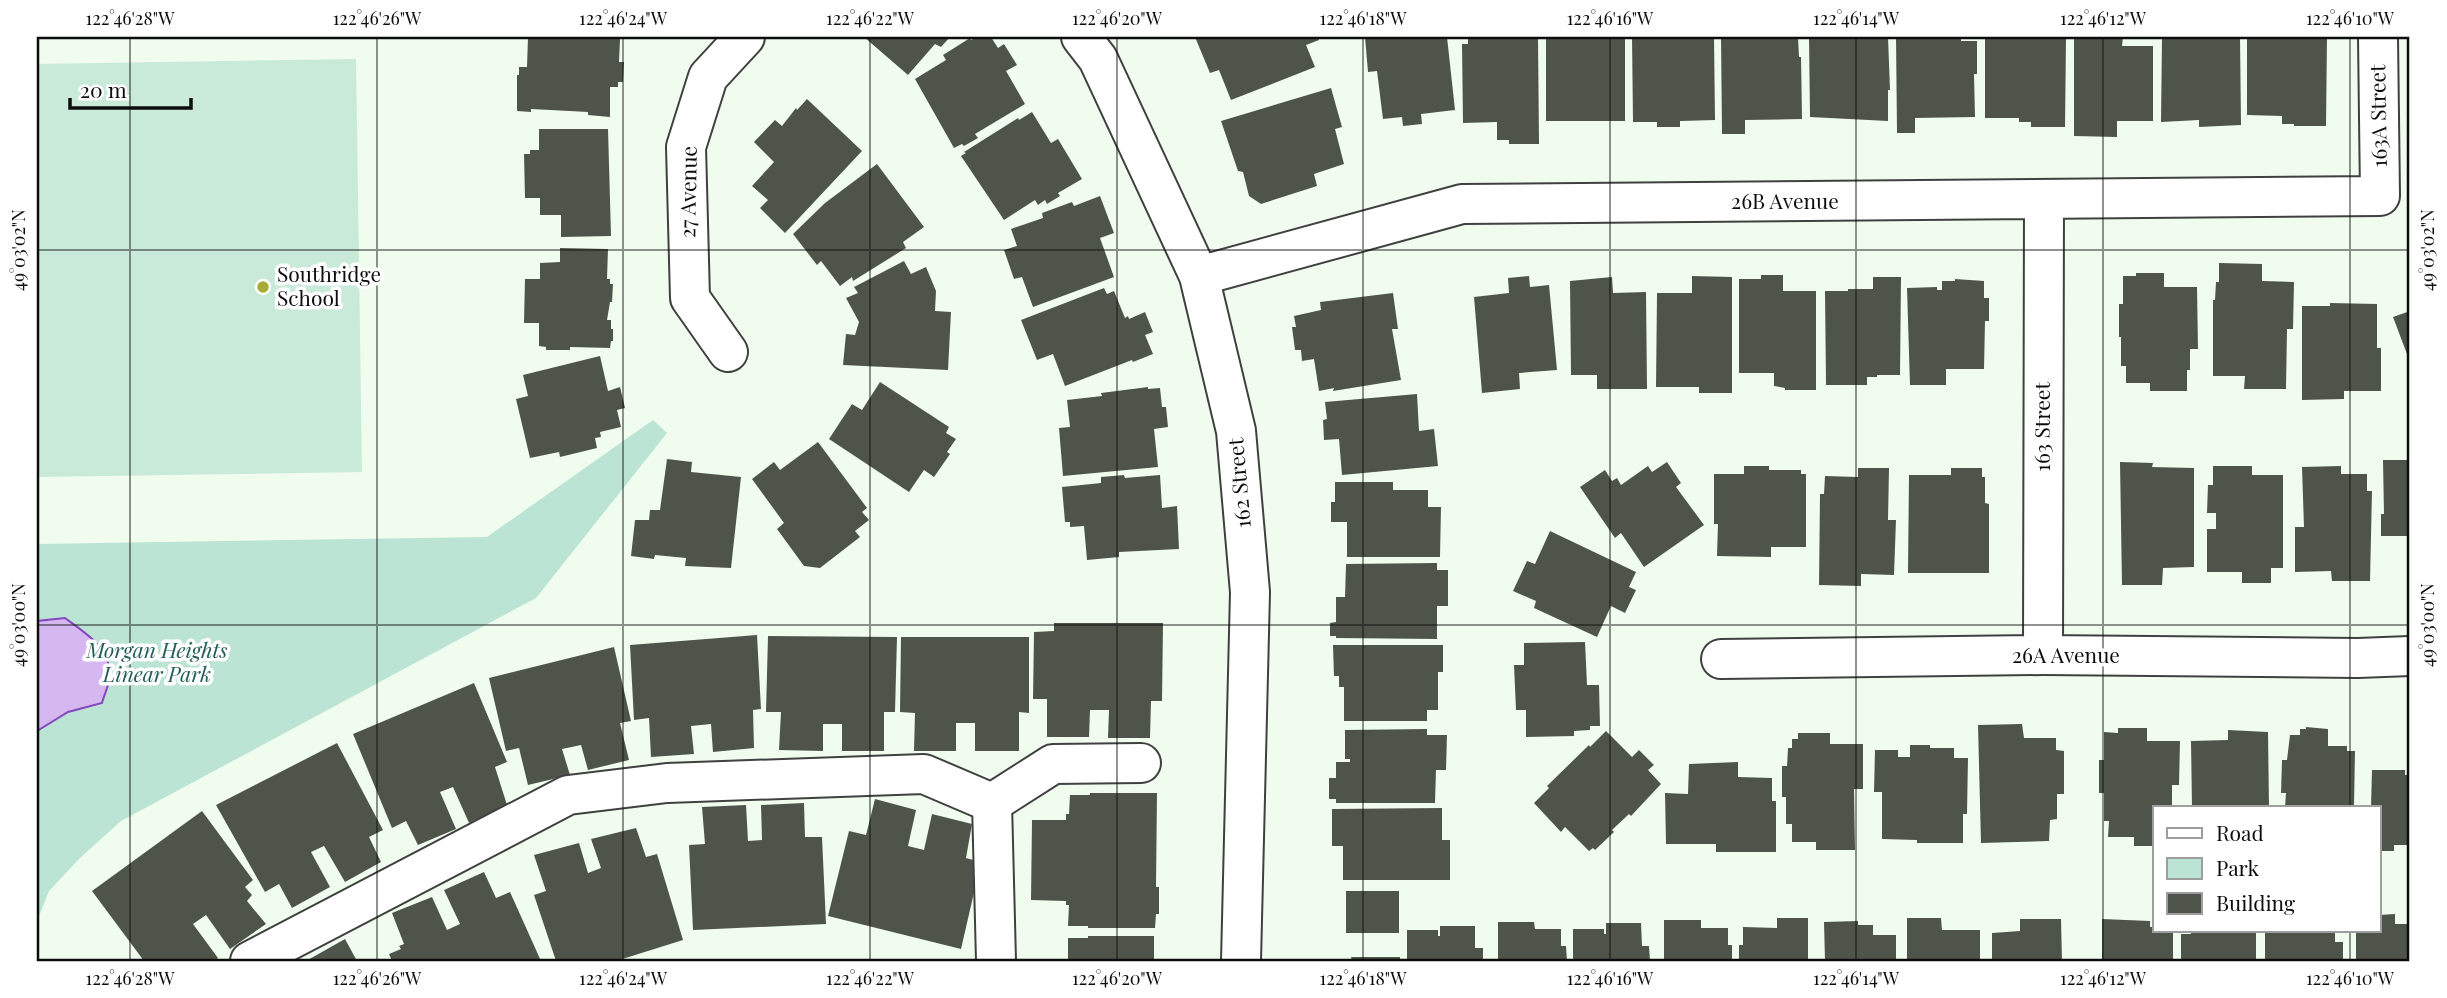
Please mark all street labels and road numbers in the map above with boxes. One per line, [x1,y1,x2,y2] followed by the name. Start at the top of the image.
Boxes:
[2362,64,2392,168] street label: 163A Street
[672,146,702,238] street label: 27 Avenue
[1731,186,1839,214] street label: 26B Avenue
[2027,382,2055,472] street label: 163 Street
[1220,436,1256,529] street label: 162 Street
[2012,640,2120,668] street label: 26A Avenue

